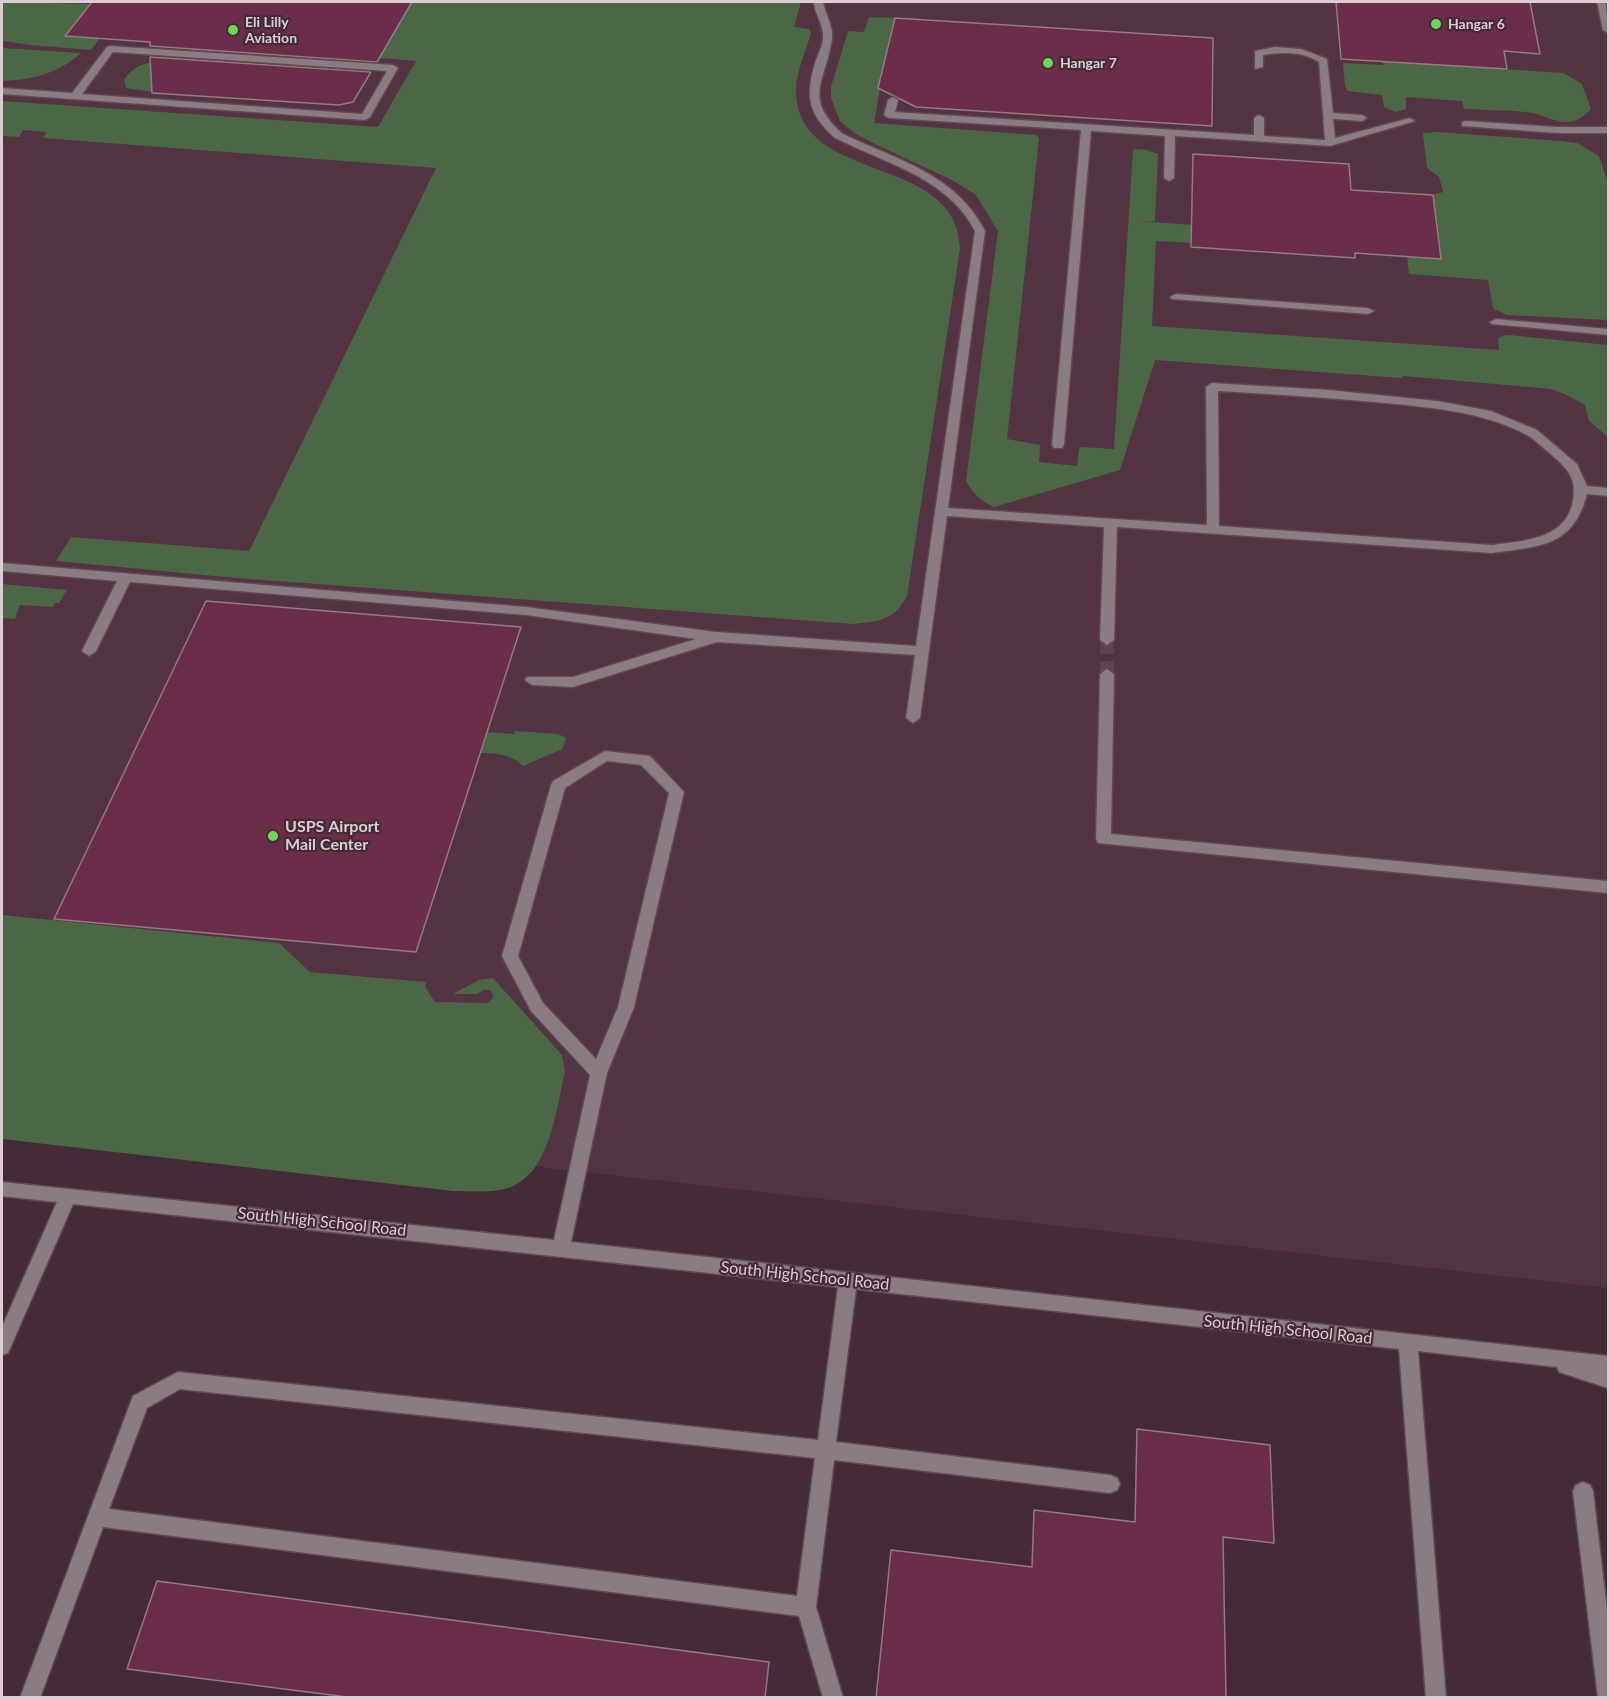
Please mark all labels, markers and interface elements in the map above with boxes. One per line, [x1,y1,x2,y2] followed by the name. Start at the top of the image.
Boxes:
[245,14,297,46] place label: Eli Lilly Aviation
[1448,16,1505,32] place label: Hangar 6
[1429,17,1443,31] marker: Hangar 6
[226,23,240,37] marker: Eli Lilly Aviation
[1060,55,1117,71] place label: Hangar 7
[1041,56,1055,70] marker: Hangar 7
[285,817,380,855] place label: USPS Airport Mail Center
[266,829,280,843] marker: USPS Airport Mail Center
[237,1204,407,1240] street label: South High School Road
[720,1258,890,1294] street label: South High School Road
[1203,1312,1373,1348] street label: South High School Road

